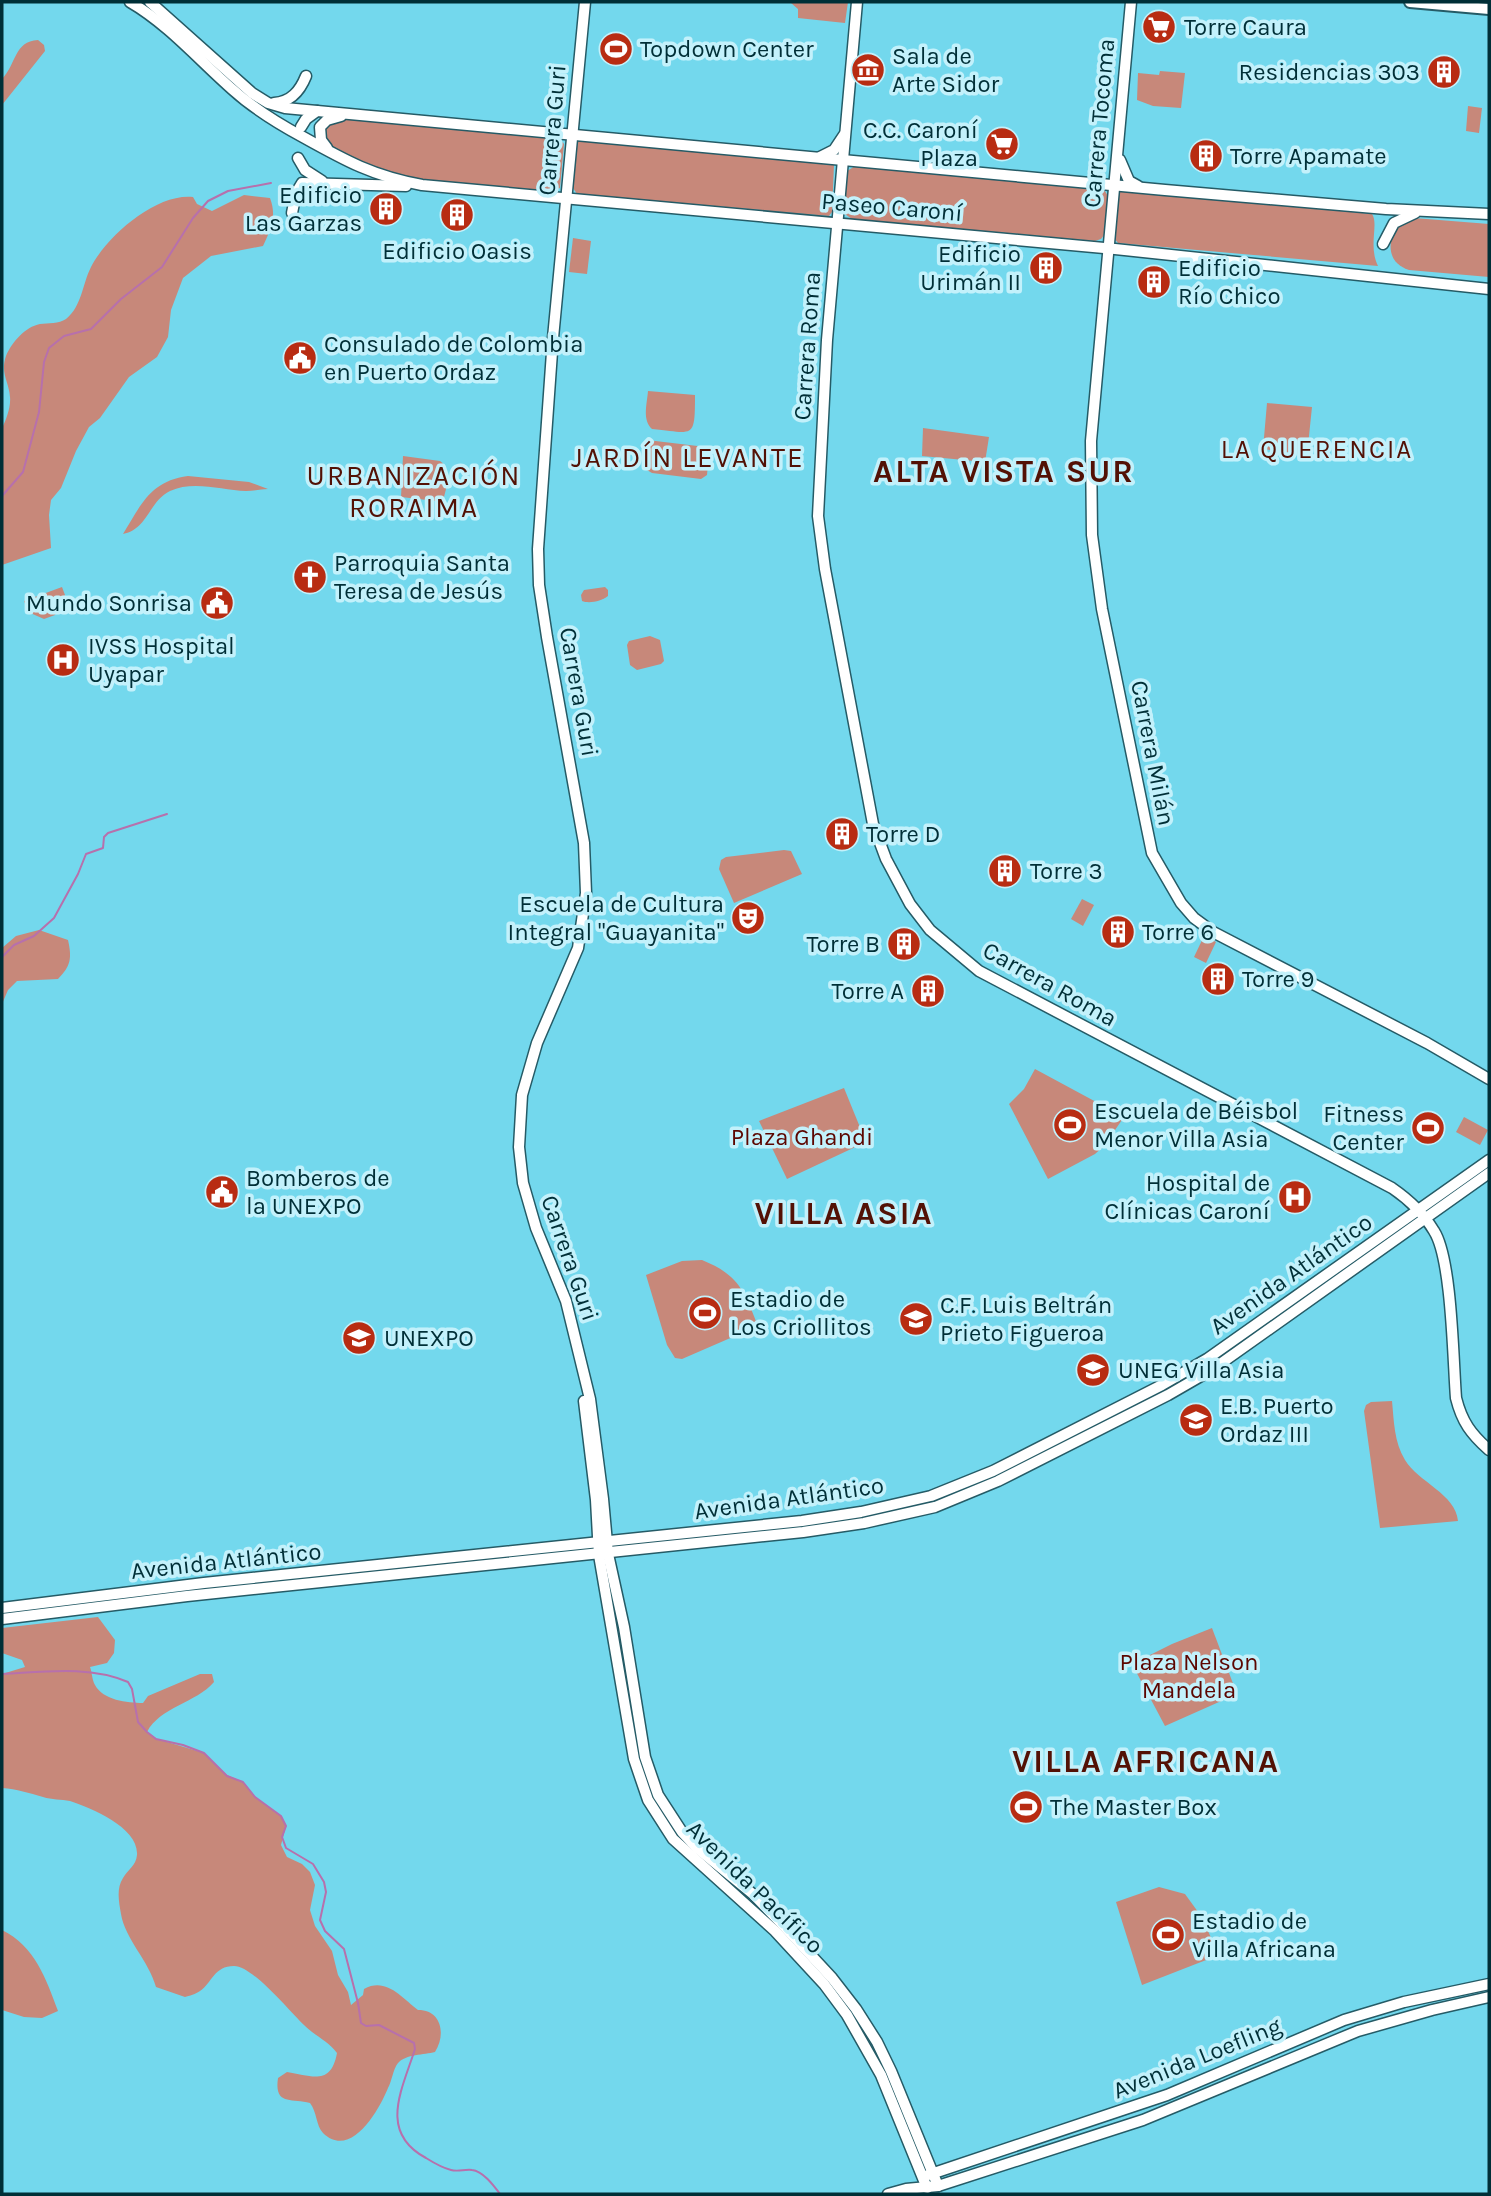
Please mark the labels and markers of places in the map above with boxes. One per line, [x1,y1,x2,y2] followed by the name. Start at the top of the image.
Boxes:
[1140,8,1178,46] supermarket icon: Torre Caura
[1184,13,1307,41] place label: Torre Caura
[597,30,635,68] sports icon: Topdown Center
[640,35,814,63] place label: Topdown Center
[892,42,1000,98] place label: Sala de Arte Sidor
[849,51,887,89] museum icon: Sala de Arte Sidor
[1425,53,1463,91] building icon: Residencias 303
[1239,58,1420,86] place label: Residencias 303
[863,116,979,172] place label: C.C. Caroní Plaza
[983,125,1021,163] supermarket icon: C.C. Caroní Plaza
[1187,137,1225,175] building icon: Torre Apamate
[1230,142,1387,170] place label: Torre Apamate
[245,181,362,237] place label: Edificio Las Garzas
[367,190,405,228] building icon: Edificio Las Garzas
[438,196,476,234] building icon: Edificio Oasis
[382,237,532,265] place label: Edificio Oasis
[920,240,1021,296] place label: Edificio Urimán II
[1027,249,1065,287] building icon: Edificio Urimán II
[1178,254,1281,310] place label: Edificio Río Chico
[1135,263,1173,301] building icon: Edificio Río Chico
[324,330,583,386] place label: Consulado de Colombia en Puerto Ordaz
[281,339,319,377] public building icon: Consulado de Colombia en Puerto Ordaz
[334,549,510,605] place label: Parroquia Santa Teresa de Jesús
[291,558,329,596] church icon: Parroquia Santa Teresa de Jesús
[198,584,236,622] public building icon: Mundo Sonrisa
[26,589,192,617] place label: Mundo Sonrisa
[88,632,235,688] place label: IVSS Hospital Uyapar
[44,641,82,679] hospital icon: IVSS Hospital Uyapar
[823,815,861,853] building icon: Torre D
[866,820,940,848] place label: Torre D
[986,852,1024,890] building icon: Torre 3
[1030,857,1103,885] place label: Torre 3
[508,890,724,946] place label: Escuela de Cultura Integral "Guayanita"
[729,899,767,937] theatre icon: Escuela de Cultura Integral "Guayanita"
[1099,913,1137,951] building icon: Torre 6
[1142,918,1214,946] place label: Torre 6
[885,925,923,963] building icon: Torre B
[806,930,880,958] place label: Torre B
[1199,960,1237,998] building icon: Torre 9
[1242,965,1315,993] place label: Torre 9
[909,972,947,1010] building icon: Torre A
[832,977,904,1005] place label: Torre A
[1094,1097,1298,1153] place label: Escuela de Béisbol Menor Villa Asia
[1323,1100,1404,1156] place label: Fitness Center
[1051,1106,1089,1144] sports icon: Escuela de Béisbol Menor Villa Asia
[1409,1109,1447,1147] sports icon: Fitness Center
[246,1164,390,1220] place label: Bomberos de la UNEXPO
[1105,1169,1271,1225] place label: Hospital de Clínicas Caroní
[203,1173,241,1211] public building icon: Bomberos de la UNEXPO
[1276,1178,1314,1216] hospital icon: Hospital de Clínicas Caroní
[730,1285,872,1341] place label: Estadio de Los Criollitos
[940,1291,1112,1347] place label: C.F. Luis Beltrán Prieto Figueroa
[686,1294,724,1332] sports icon: Estadio de Los Criollitos
[897,1300,935,1338] school or university icon: C.F. Luis Beltrán Prieto Figueroa
[340,1319,378,1357] school or university icon: UNEXPO
[384,1324,474,1352] place label: UNEXPO
[1074,1351,1112,1389] school or university icon: UNEG Villa Asia
[1118,1356,1285,1384] place label: UNEG Villa Asia
[1220,1392,1334,1448] place label: E.B. Puerto Ordaz III
[1177,1401,1215,1439] school or university icon: E.B. Puerto Ordaz III
[1007,1788,1045,1826] sports icon: The Master Box
[1050,1793,1217,1821] place label: The Master Box
[1192,1907,1336,1963] place label: Estadio de Villa Africana
[1149,1916,1187,1954] sports icon: Estadio de Villa Africana

